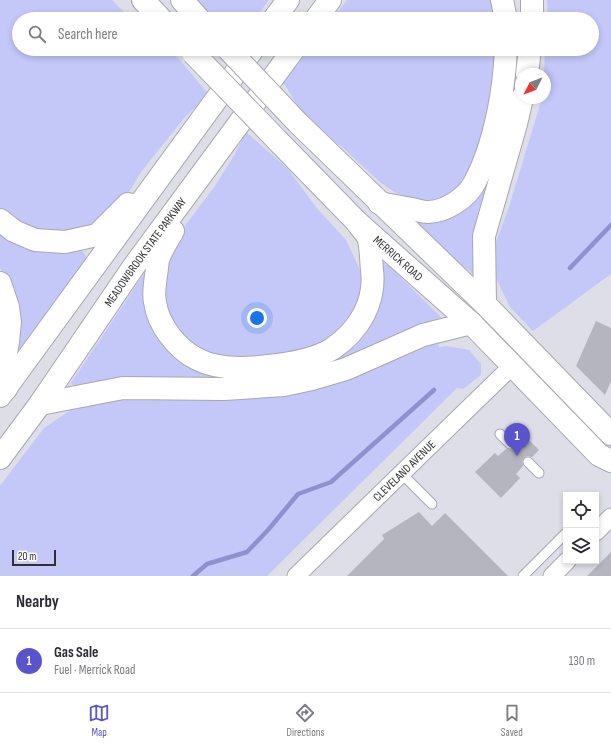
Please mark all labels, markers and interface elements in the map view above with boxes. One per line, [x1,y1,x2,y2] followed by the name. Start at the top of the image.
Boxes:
[12,12,599,56] search box
[26,23,48,45] icon: search
[58,25,118,44] text: Search here
[515,68,551,104] north arrow
[101,195,190,310] street label: MEADOWBROOK STATE PARKWAY
[370,233,426,285] street label: MERRICK ROAD
[247,308,267,328] your location
[504,423,530,456] pin: 1
[370,437,439,505] street label: CLEVELAND AVENUE
[563,492,599,564] map controls
[563,492,599,528] button: locate
[563,528,599,564] button: layers
[12,548,56,567] scale bar
[18,550,36,563] text: 20 m
[16,592,59,612] text: Nearby
[54,643,98,662] text: Gas Sale
[26,653,32,669] text: 1
[569,653,595,669] text: 130 m
[54,662,135,678] text: Fuel · Merrick Road
[88,702,110,739] tab: Map
[287,702,324,739] tab: Directions
[501,702,523,739] tab: Saved

